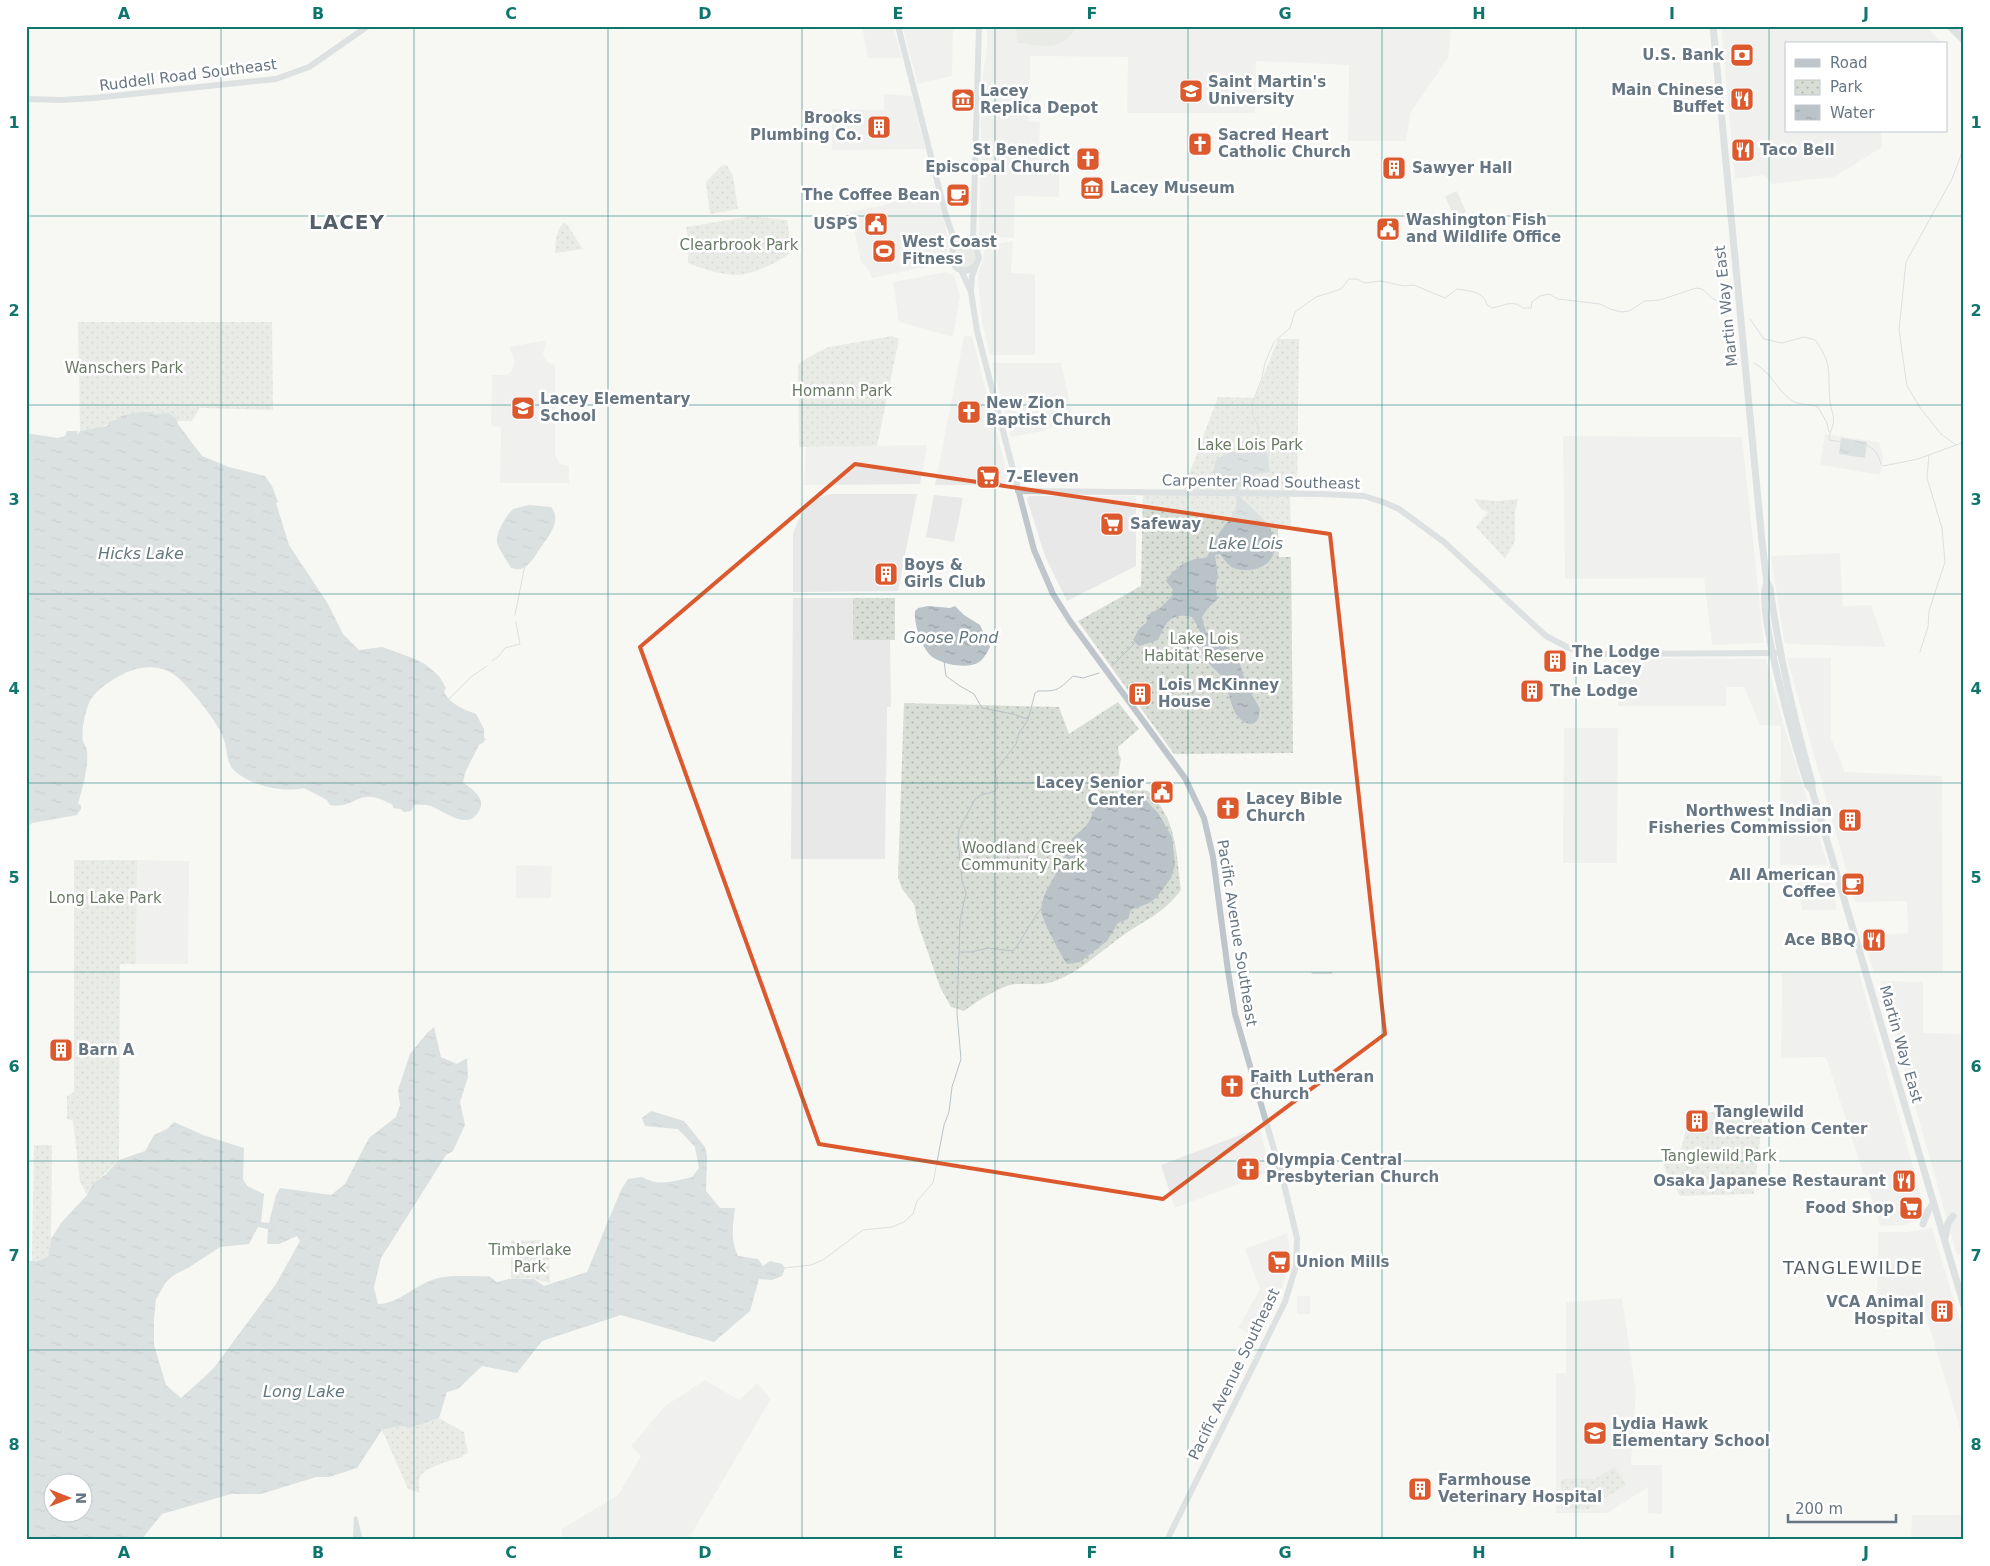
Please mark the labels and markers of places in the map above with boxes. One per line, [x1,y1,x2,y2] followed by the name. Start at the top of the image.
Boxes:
[1729,42,1755,68] bank icon: U.S. Bank
[1642,46,1725,64] place label: U.S. Bank
[1208,73,1326,108] place label: Saint Martin's University
[1178,78,1204,104] school or university icon: Saint Martin's University
[1611,81,1724,116] place label: Main Chinese Buffet
[980,82,1098,117] place label: Lacey Replica Depot
[1729,86,1755,112] restaurant icon: Main Chinese Buffet
[950,87,976,113] museum icon: Lacey Replica Depot
[750,109,862,144] place label: Brooks Plumbing Co.
[866,114,892,140] building icon: Brooks Plumbing Co.
[1218,126,1351,161] place label: Sacred Heart Catholic Church
[1187,131,1213,157] church icon: Sacred Heart Catholic Church
[1730,137,1756,163] restaurant icon: Taco Bell
[925,141,1070,176] place label: St Benedict Episcopal Church
[1760,141,1835,159] place label: Taco Bell
[1075,146,1101,172] church icon: St Benedict Episcopal Church
[1381,155,1407,181] building icon: Sawyer Hall
[1412,159,1512,177] place label: Sawyer Hall
[1079,175,1105,201] museum icon: Lacey Museum
[1110,179,1235,197] place label: Lacey Museum
[945,182,971,208] cafe icon: The Coffee Bean
[802,186,940,204] place label: The Coffee Bean
[863,211,889,237] public building icon: USPS
[1406,211,1561,246] place label: Washington Fish and Wildlife Office
[813,215,858,233] place label: USPS
[1375,216,1401,242] public building icon: Washington Fish and Wildlife Office
[902,233,997,268] place label: West Coast Fitness
[871,238,897,264] sports icon: West Coast Fitness
[540,390,690,425] place label: Lacey Elementary School
[986,394,1111,429] place label: New Zion Baptist Church
[510,395,536,421] school or university icon: Lacey Elementary School
[956,399,982,425] church icon: New Zion Baptist Church
[975,464,1001,490] supermarket icon: 7-Eleven
[1006,468,1079,486] place label: 7-Eleven
[1099,511,1125,537] supermarket icon: Safeway
[1130,515,1201,533] place label: Safeway
[904,556,986,591] place label: Boys & Girls Club
[873,561,899,587] building icon: Boys & Girls Club
[1572,643,1660,678] place label: The Lodge in Lacey
[1542,648,1568,674] building icon: The Lodge in Lacey
[1158,676,1279,711] place label: Lois McKinney House
[1519,678,1545,704] building icon: The Lodge
[1127,681,1153,707] building icon: Lois McKinney House
[1550,682,1638,700] place label: The Lodge
[1036,774,1145,809] place label: Lacey Senior Center
[1149,779,1175,805] public building icon: Lacey Senior Center
[1246,790,1342,825] place label: Lacey Bible Church
[1215,795,1241,821] church icon: Lacey Bible Church
[1648,802,1832,837] place label: Northwest Indian Fisheries Commission
[1837,807,1863,833] building icon: Northwest Indian Fisheries Commission
[1729,866,1836,901] place label: All American Coffee
[1840,871,1866,897] cafe icon: All American Coffee
[1861,927,1887,953] restaurant icon: Ace BBQ
[1784,931,1856,949] place label: Ace BBQ
[48,1037,74,1063] building icon: Barn A
[78,1041,135,1059] place label: Barn A
[1250,1068,1374,1103] place label: Faith Lutheran Church
[1219,1073,1245,1099] church icon: Faith Lutheran Church
[1714,1103,1868,1138] place label: Tanglewild Recreation Center
[1684,1108,1710,1134] building icon: Tanglewild Recreation Center
[1266,1151,1439,1186] place label: Olympia Central Presbyterian Church
[1235,1156,1261,1182] church icon: Olympia Central Presbyterian Church
[1891,1168,1917,1194] restaurant icon: Osaka Japanese Restaurant
[1653,1172,1886,1190] place label: Osaka Japanese Restaurant
[1898,1195,1924,1221] supermarket icon: Food Shop
[1805,1199,1894,1217] place label: Food Shop
[1266,1249,1292,1275] supermarket icon: Union Mills
[1296,1253,1390,1271] place label: Union Mills
[1826,1293,1924,1328] place label: VCA Animal Hospital
[1929,1298,1955,1324] building icon: VCA Animal Hospital
[1612,1415,1770,1450] place label: Lydia Hawk Elementary School
[1582,1420,1608,1446] school or university icon: Lydia Hawk Elementary School
[1438,1471,1602,1506] place label: Farmhouse Veterinary Hospital
[1407,1476,1433,1502] building icon: Farmhouse Veterinary Hospital

